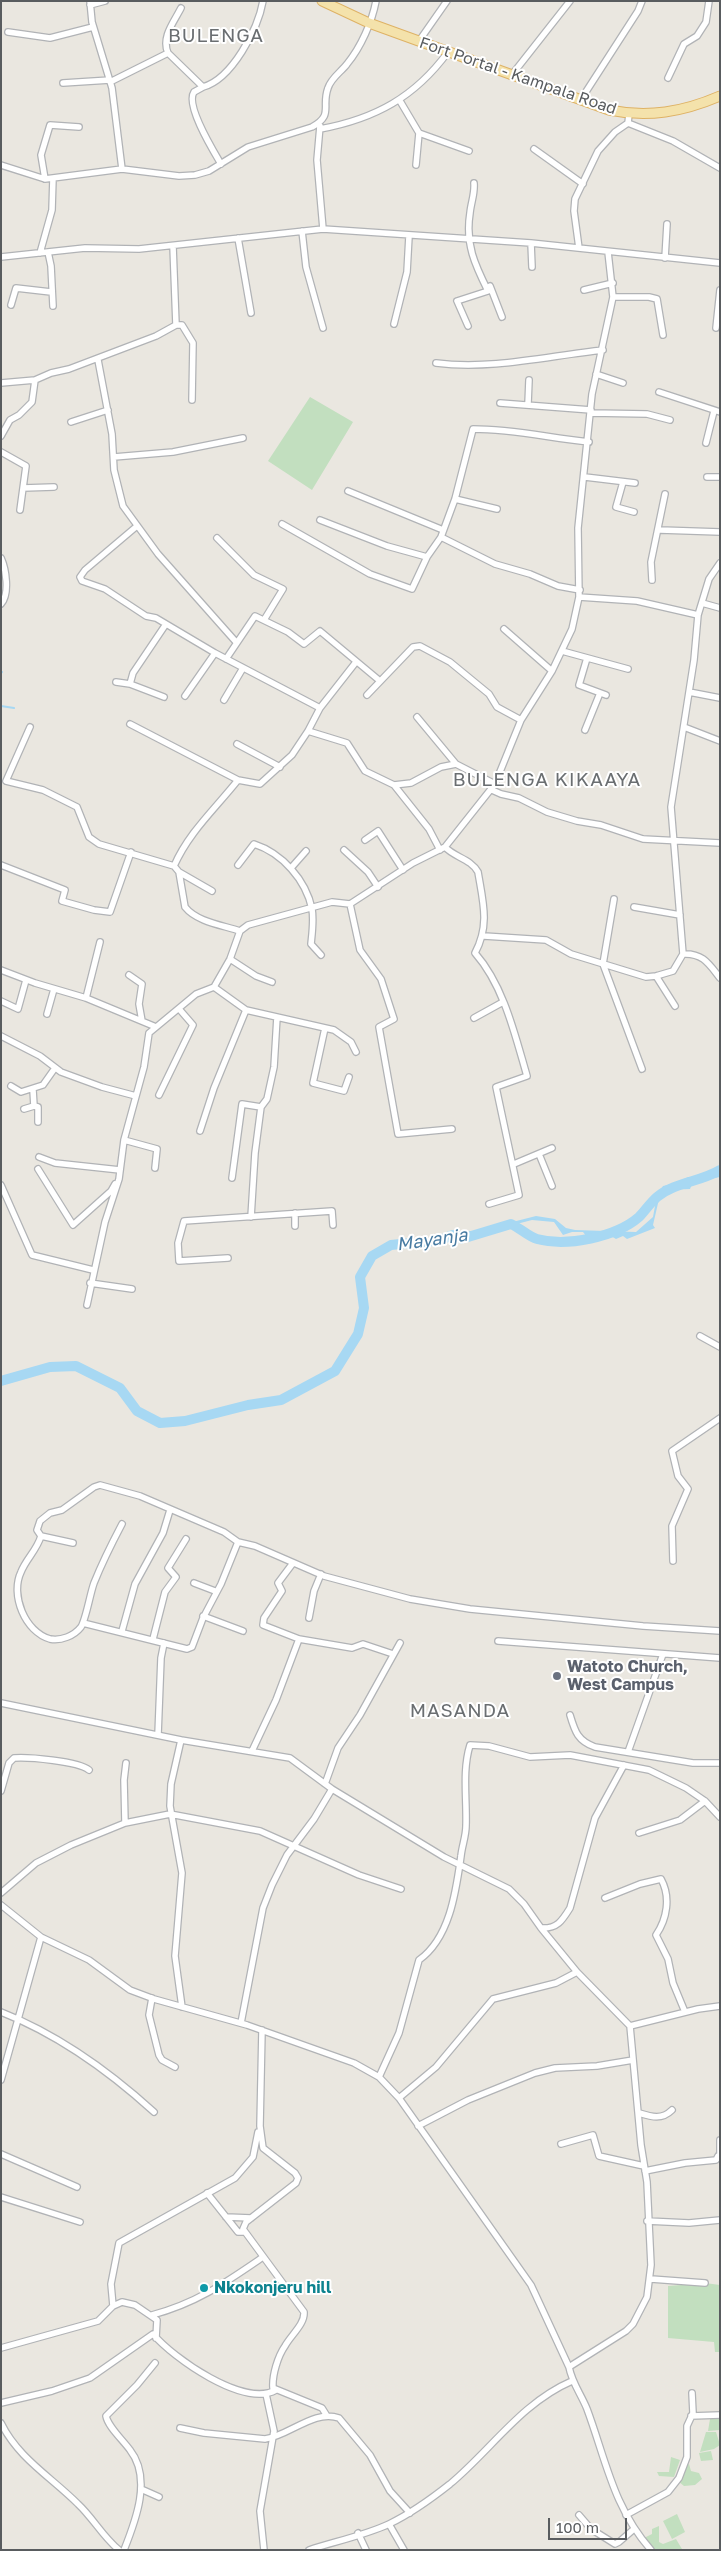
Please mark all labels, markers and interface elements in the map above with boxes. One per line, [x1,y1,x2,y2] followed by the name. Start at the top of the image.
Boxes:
[167,25,265,47] district label: BULENGA
[417,33,619,119] street label: Fort Portal - Kampala Road
[451,769,643,791] district label: BULENGA KIKAAYA
[395,1224,469,1256] water label: Mayanja
[567,1657,688,1695] place label: Watoto Church, West Campus
[551,1670,563,1682] marker: Watoto Church, West Campus
[409,1700,511,1722] district label: MASANDA
[214,2278,331,2298] place label: Nkokonjeru hill
[198,2282,210,2294] marker: Nkokonjeru hill
[551,2508,630,2540] scale bar
[556,2518,599,2536] text: 100 m

